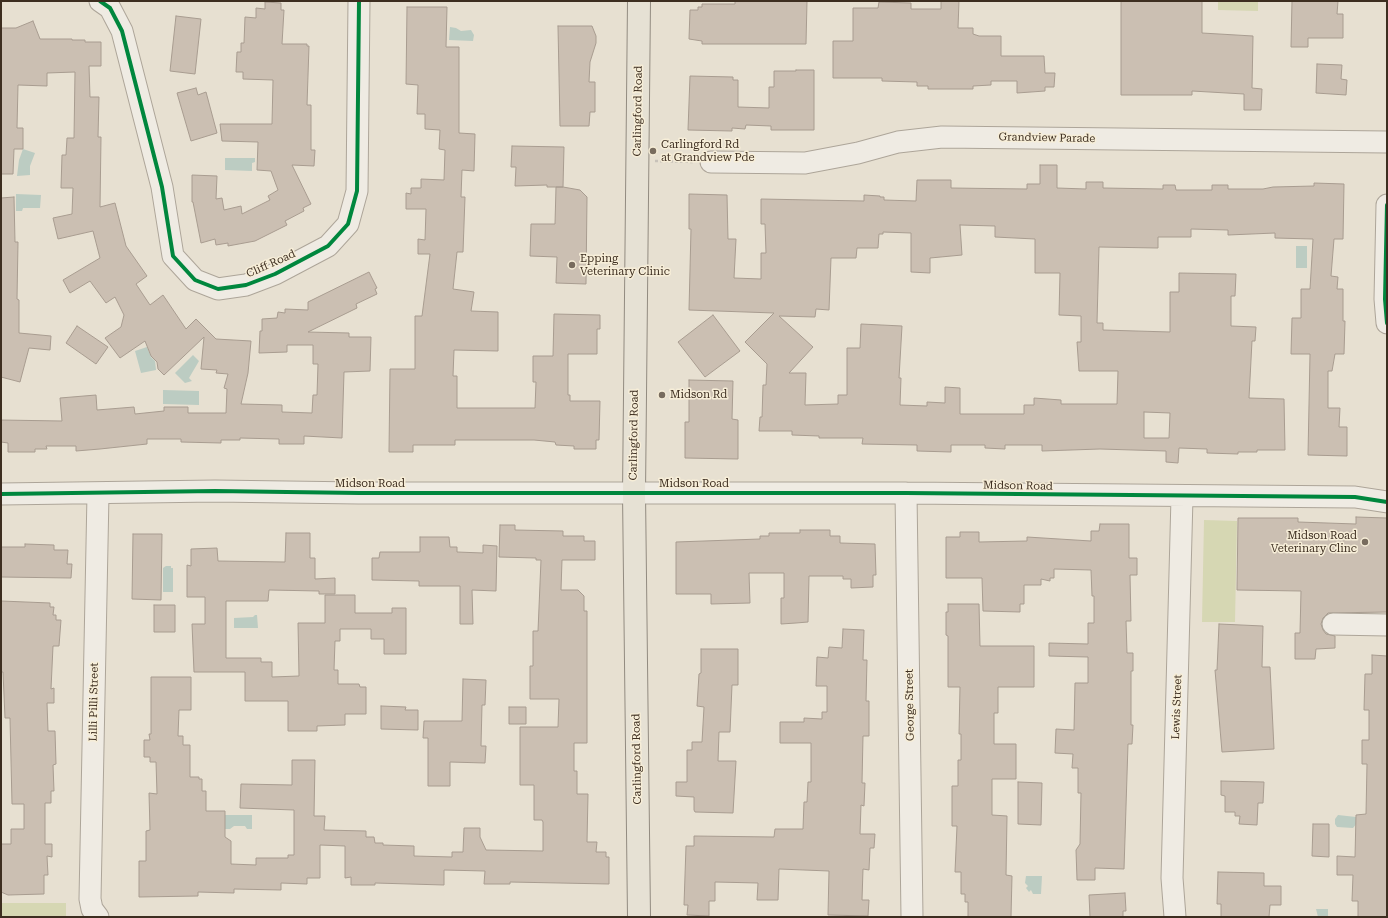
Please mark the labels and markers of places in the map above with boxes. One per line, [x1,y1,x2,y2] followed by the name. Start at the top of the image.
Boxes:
[661,138,754,164] place label: Carlingford Rd at Grandview Pde
[648,146,658,156] marker: Carlingford Rd at Grandview Pde
[580,252,670,278] place label: Epping Veterinary Clinic
[567,260,577,270] marker: Epping Veterinary Clinic
[670,388,727,402] place label: Midson Rd
[657,390,667,400] marker: Midson Rd
[1271,529,1357,555] place label: Midson Road Veterinary Clinc
[1360,537,1370,547] marker: Midson Road Veterinary Clinc

